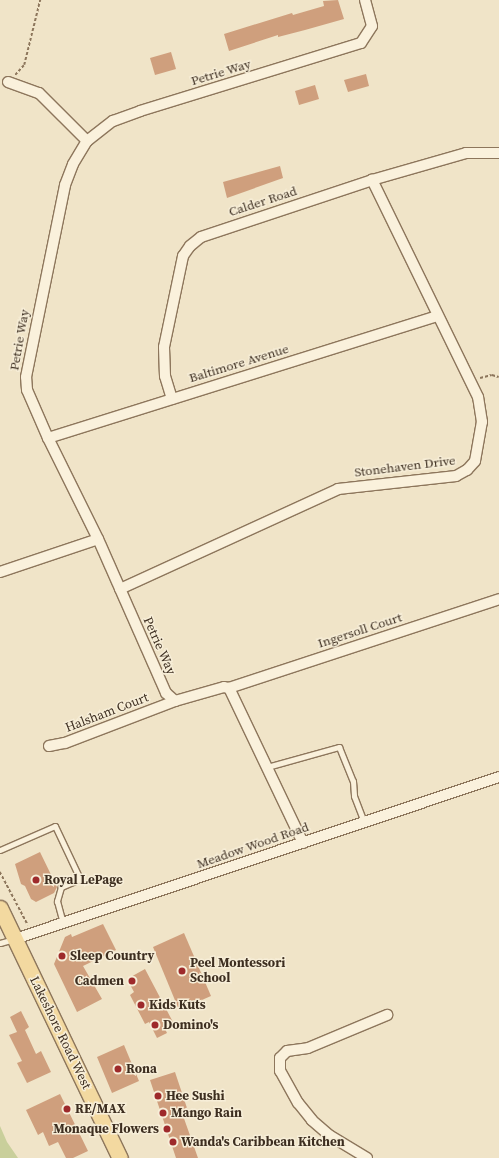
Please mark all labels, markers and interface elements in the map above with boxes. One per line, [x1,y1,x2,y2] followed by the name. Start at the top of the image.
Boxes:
[189,56,253,90] street label: Petrie Way
[227,184,299,220] street label: Calder Road
[7,308,33,372] street label: Petrie Way
[187,341,291,387] street label: Baltimore Avenue
[354,453,456,481] street label: Stonehaven Drive
[316,610,404,652] street label: Ingersoll Court
[139,614,179,678] street label: Petrie Way
[63,690,151,736] street label: Halsham Court
[195,819,311,873] street label: Meadow Wood Road
[44,872,123,888] place label: Royal LePage
[31,875,41,885] marker: Royal LePage
[70,948,154,964] place label: Sleep Country
[57,951,67,961] marker: Sleep Country
[190,956,285,987] place label: Peel Montessori School
[177,966,187,976] marker: Peel Montessori School
[75,973,124,989] place label: Cadmen
[26,974,94,1092] street label: Lakeshore Road West
[127,976,137,986] marker: Cadmen
[149,997,206,1013] place label: Kids Kuts
[136,1000,146,1010] marker: Kids Kuts
[163,1017,218,1033] place label: Domino's
[150,1020,160,1030] marker: Domino's
[126,1061,157,1077] place label: Rona
[113,1064,123,1074] marker: Rona
[166,1088,225,1104] place label: Hee Sushi
[153,1091,163,1101] marker: Hee Sushi
[75,1101,126,1117] place label: RE/MAX
[62,1104,72,1114] marker: RE/MAX
[171,1105,242,1121] place label: Mango Rain
[158,1108,168,1118] marker: Mango Rain
[53,1121,159,1137] place label: Monaque Flowers
[162,1124,172,1134] marker: Monaque Flowers
[181,1134,345,1150] place label: Wanda's Caribbean Kitchen
[168,1137,178,1147] marker: Wanda's Caribbean Kitchen

